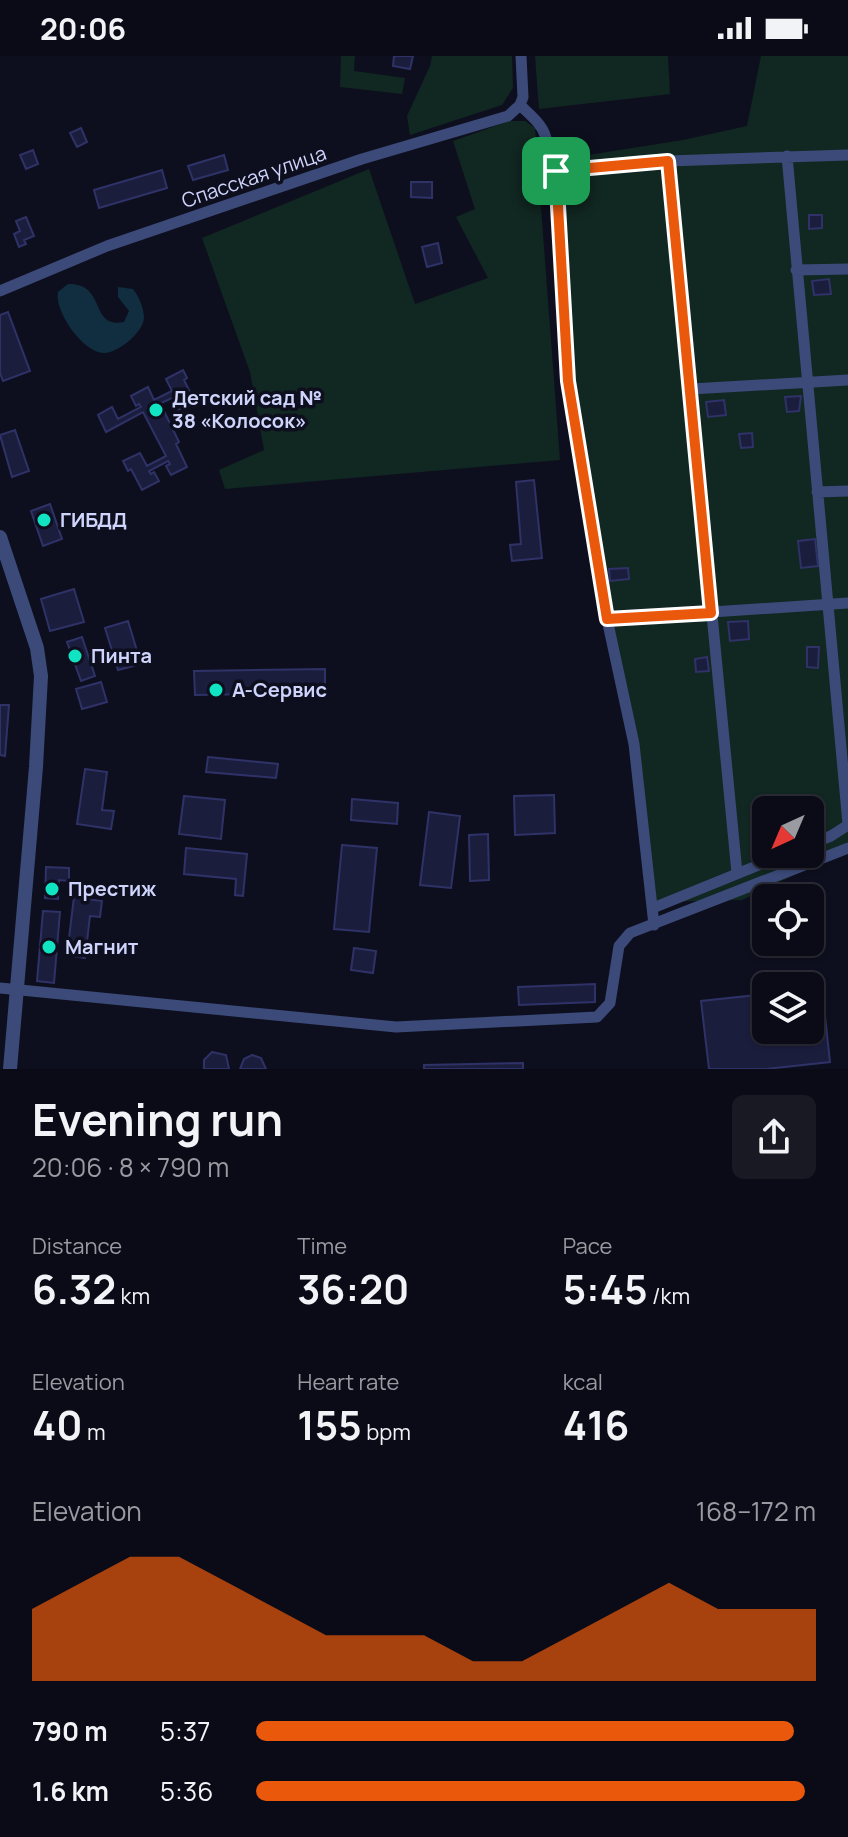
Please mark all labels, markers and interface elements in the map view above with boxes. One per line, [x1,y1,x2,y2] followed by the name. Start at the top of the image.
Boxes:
[40,8,126,49] text: 20:06
[522,137,590,205] pin
[178,139,330,214] street label: Спасская улица
[534,149,578,193] icon: arrive
[172,384,322,434] place label: Детский сад № 38 «Колосок»
[147,401,165,419] marker: Детский сад № 38 «Колосок»
[60,506,127,533] place label: ГИБДД
[35,511,53,529] marker: ГИБДД
[91,642,152,669] place label: Пинта
[66,647,84,665] marker: Пинта
[232,676,327,703] place label: A-Сервис
[207,681,225,699] marker: A-Сервис
[752,796,824,868] north arrow
[752,796,824,1044] map controls
[68,875,157,902] place label: Престиж
[43,880,61,898] marker: Престиж
[752,884,824,956] button: locate
[65,933,139,960] place label: Магнит
[40,938,58,956] marker: Магнит
[752,972,824,1044] button: layers
[32,1089,283,1149] text: Evening run
[732,1095,816,1179] button: share
[32,1149,229,1185] text: 20:06 · 8 × 790 m
[32,1231,122,1261] text: Distance
[297,1231,347,1261] text: Time
[563,1231,612,1261] text: Pace
[32,1261,116,1316] text: 6.32
[297,1261,409,1316] text: 36:20
[563,1261,648,1316] text: 5:45
[116,1281,150,1311] text: km
[648,1281,690,1311] text: /km
[32,1367,125,1397] text: Elevation
[297,1367,399,1397] text: Heart rate
[563,1367,603,1397] text: kcal
[32,1397,83,1452] text: 40
[297,1397,362,1452] text: 155
[563,1397,629,1452] text: 416
[83,1417,106,1447] text: m
[362,1417,411,1447] text: bpm
[32,1493,142,1529] text: Elevation
[696,1493,816,1529] text: 168–172 m
[32,1713,108,1749] text: 790 m
[160,1713,210,1749] text: 5:37
[32,1773,109,1809] text: 1.6 km
[160,1773,213,1809] text: 5:36

